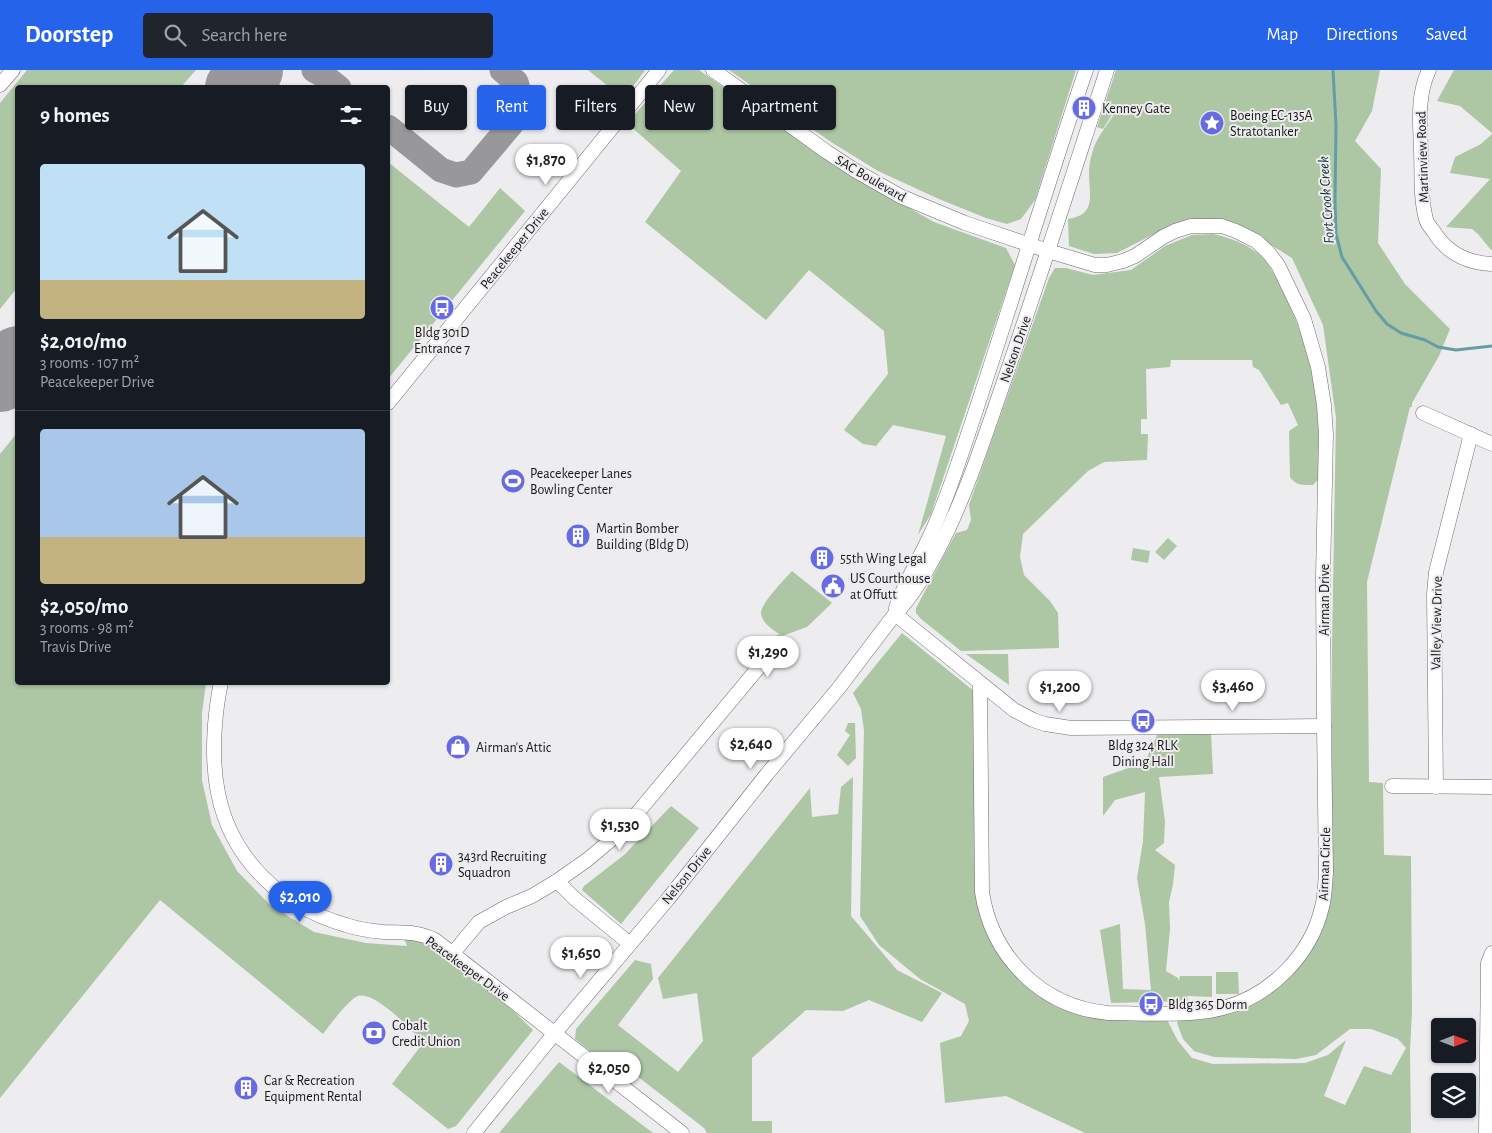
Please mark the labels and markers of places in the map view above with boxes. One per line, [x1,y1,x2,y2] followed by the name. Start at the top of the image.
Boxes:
[1071,95,1097,121] building icon: Kenney Gate
[1102,102,1170,116] place label: Kenney Gate
[1230,109,1313,139] place label: Boeing EC-135A Stratotanker
[1199,110,1225,136] place icon: Boeing EC-135A Stratotanker
[505,144,587,186] pin: $1,870
[429,295,455,321] bus stop icon: Bldg 301D Entrance 7
[414,326,470,356] place label: Bldg 301D Entrance 7
[530,467,632,497] place label: Peacekeeper Lanes Bowling Center
[500,468,526,494] sports icon: Peacekeeper Lanes Bowling Center
[596,522,689,552] place label: Martin Bomber Building (Bldg D)
[565,523,591,549] building icon: Martin Bomber Building (Bldg D)
[809,545,835,571] building icon: 55th Wing Legal
[840,552,927,566] place label: 55th Wing Legal
[850,572,930,602] place label: US Courthouse at Offutt
[820,573,846,599] public building icon: US Courthouse at Offutt
[727,636,809,678] pin: $1,290
[1019,670,1101,713] pin: $1,200
[1192,670,1274,712] pin: $3,460
[1130,708,1156,734] bus stop icon: Bldg 324 RLK Dining Hall
[710,728,792,770] pin: $2,640
[445,734,471,760] shop icon: Airman's Attic
[1108,739,1178,769] place label: Bldg 324 RLK Dining Hall
[476,741,552,755] place label: Airman's Attic
[579,808,661,851] pin: $1,530
[458,850,546,880] place label: 343rd Recruiting Squadron
[428,851,454,877] building icon: 343rd Recruiting Squadron
[259,880,341,923] pin: $2,010
[540,936,622,979] pin: $1,650
[1138,991,1164,1017] bus stop icon: Bldg 365 Dorm
[1168,998,1247,1012] place label: Bldg 365 Dorm
[392,1019,460,1049] place label: Cobalt Credit Union
[361,1020,387,1046] bank icon: Cobalt Credit Union
[568,1052,650,1094] pin: $2,050
[264,1074,362,1104] place label: Car & Recreation Equipment Rental
[233,1075,259,1101] building icon: Car & Recreation Equipment Rental

